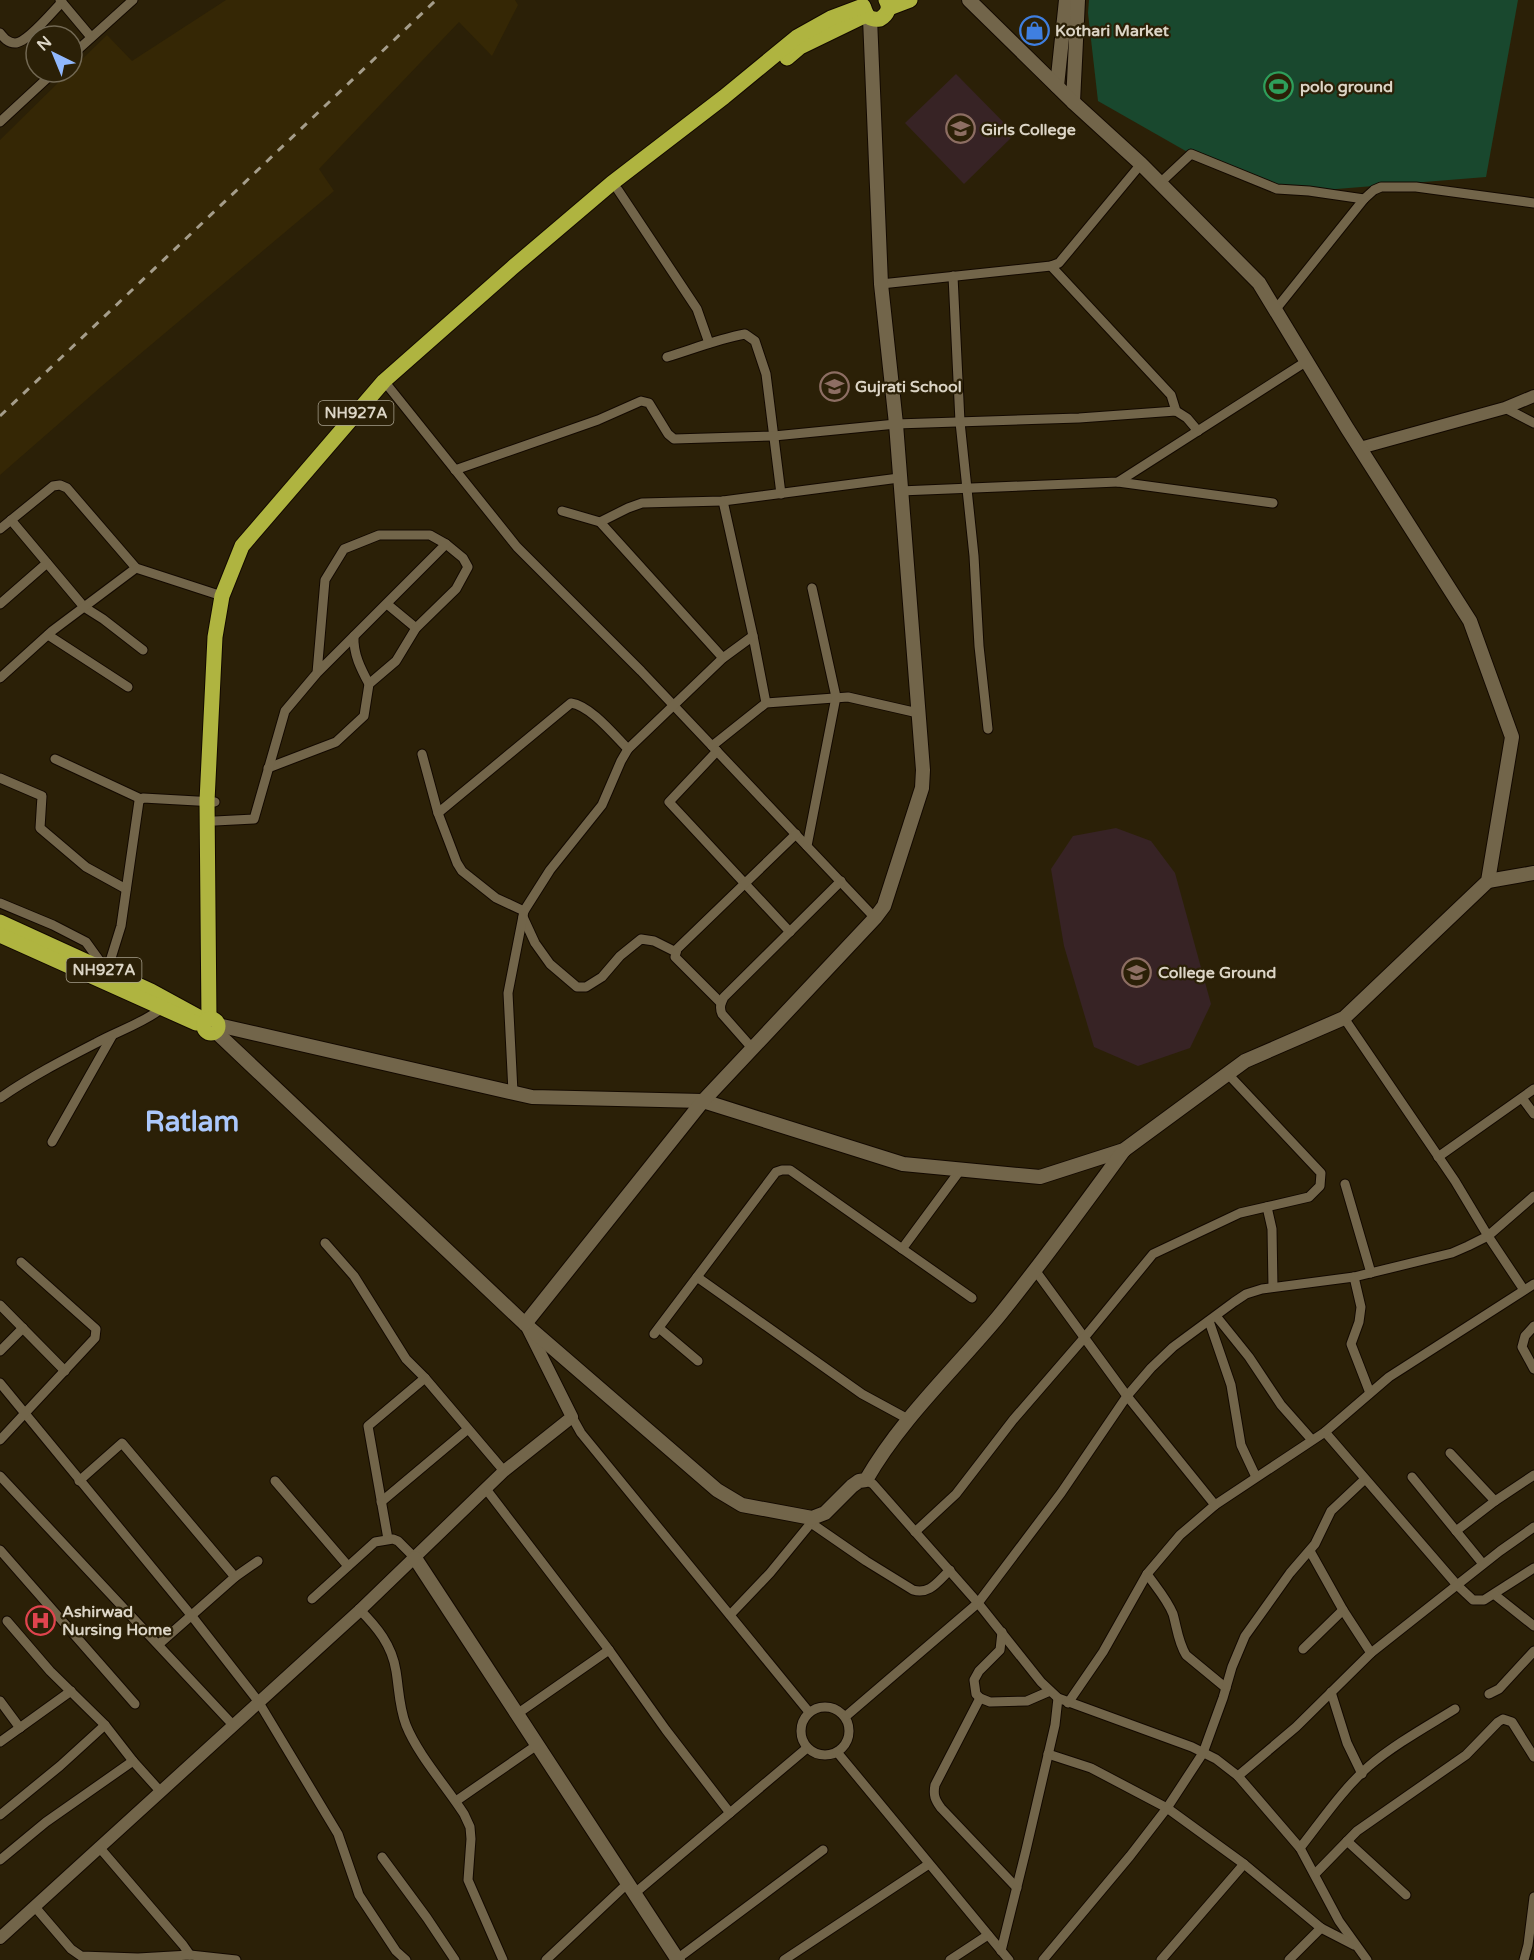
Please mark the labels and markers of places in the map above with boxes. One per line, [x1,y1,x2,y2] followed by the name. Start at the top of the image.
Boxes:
[1018,14,1050,46] shop icon: Kothari Market
[1055,21,1170,41] place label: Kothari Market
[1263,70,1295,102] sports icon: polo ground
[1300,77,1393,97] place label: polo ground
[944,113,976,145] school or university icon: Girls College
[981,120,1076,140] place label: Girls College
[818,370,850,402] school or university icon: Gujrati School
[855,377,962,397] place label: Gujrati School
[1121,956,1153,988] school or university icon: College Ground
[1158,963,1276,983] place label: College Ground
[62,1602,172,1640] place label: Ashirwad Nursing Home
[25,1604,57,1636] hospital icon: Ashirwad Nursing Home

